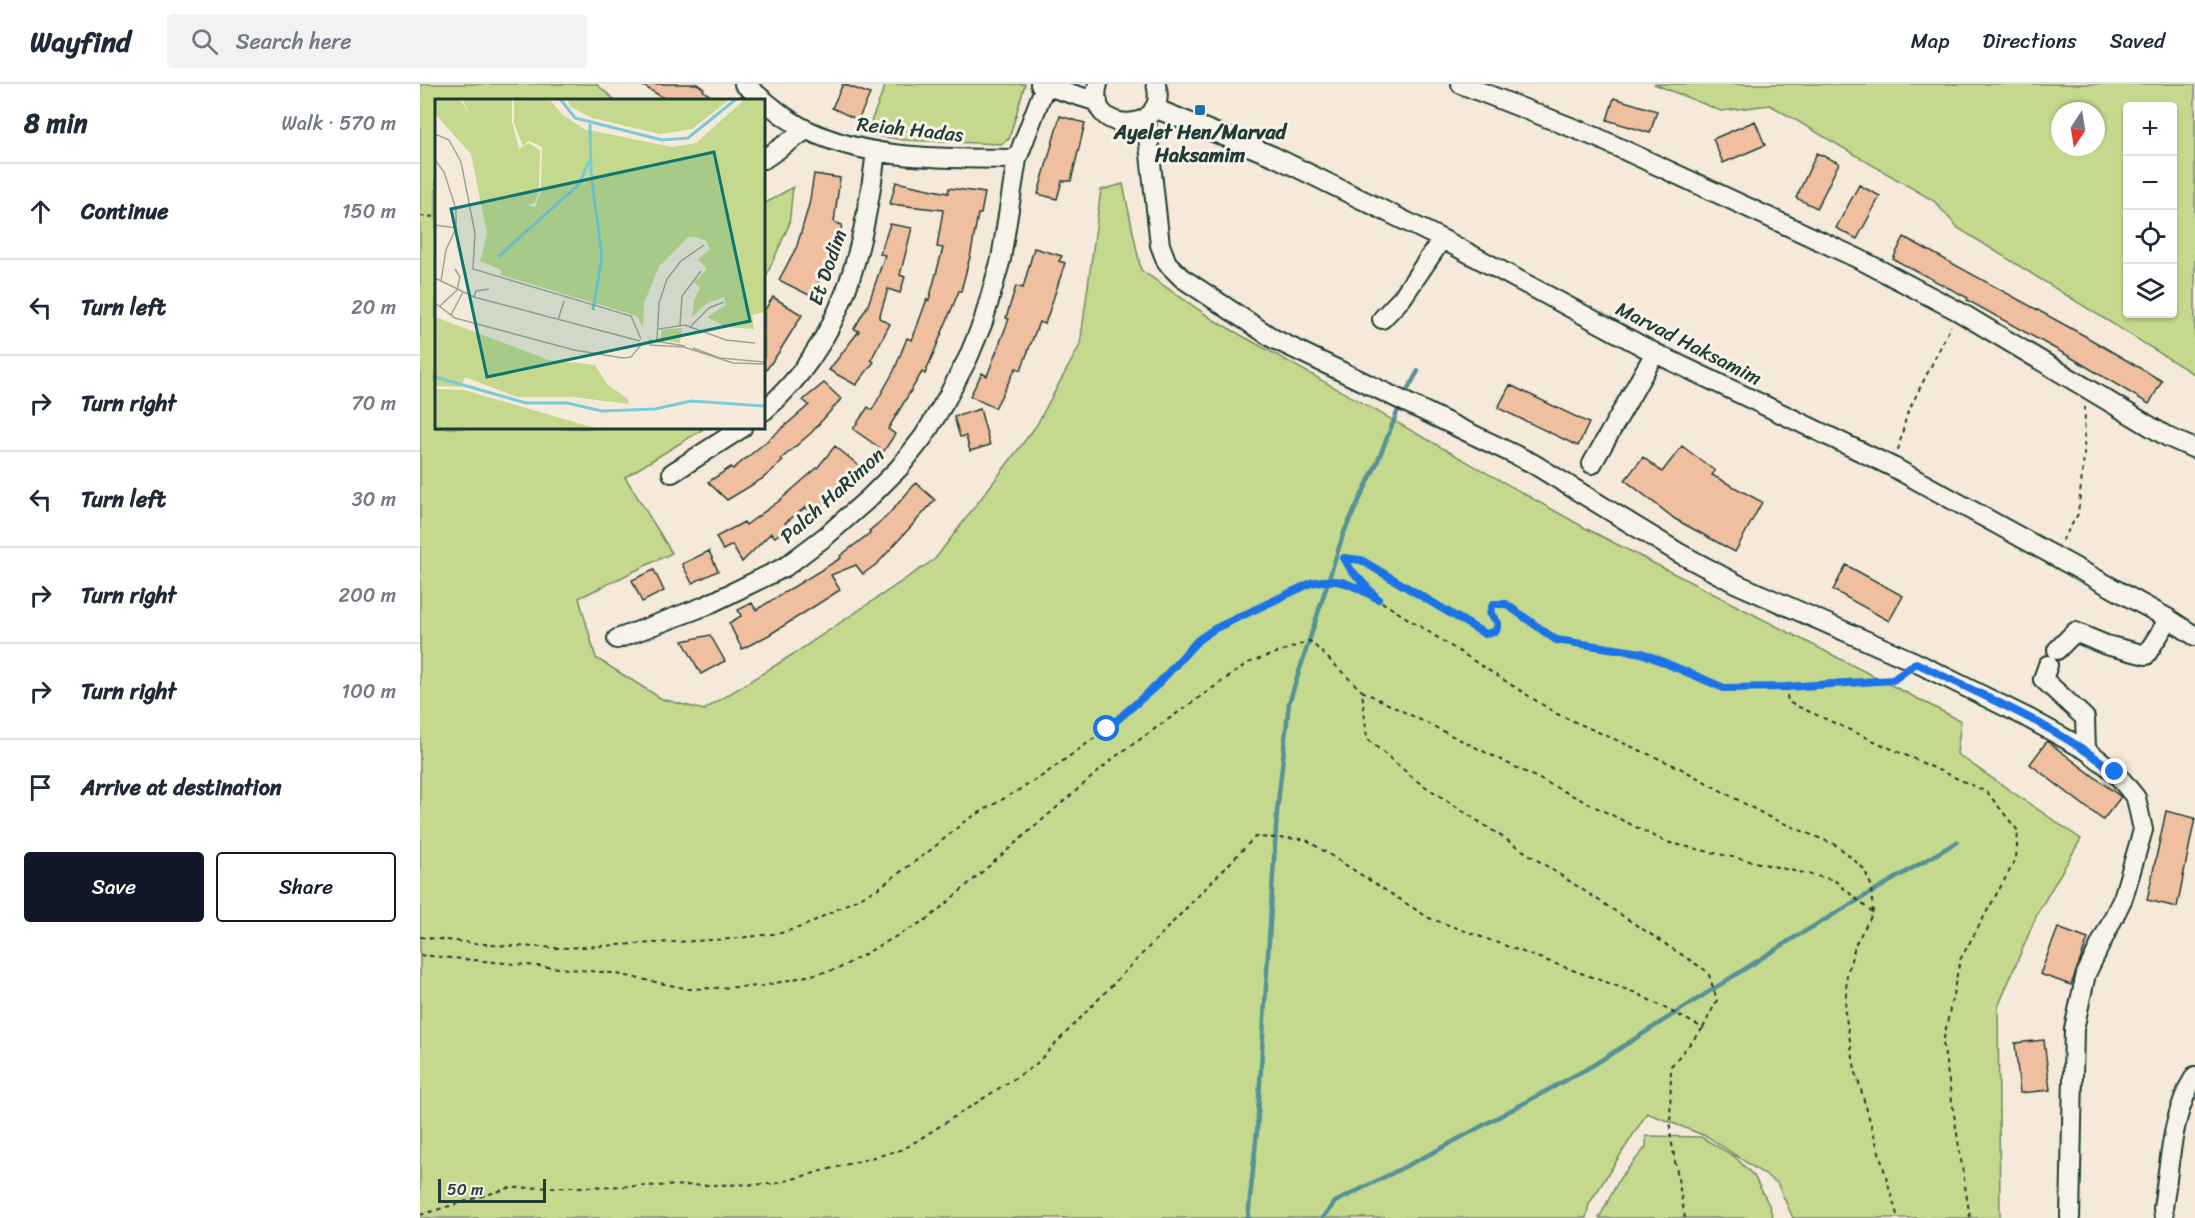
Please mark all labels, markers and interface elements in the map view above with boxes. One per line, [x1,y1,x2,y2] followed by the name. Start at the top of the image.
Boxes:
[167,14,587,68] search box
[30,17,131,66] text: Wayfind
[236,22,352,61] text: Search here
[1911,22,1949,60] text: Map
[1982,22,2077,60] text: Directions
[2110,22,2165,60] text: Saved
[188,25,221,58] icon: search
[435,99,765,429] inset map
[24,100,88,146] text: 8 min
[2051,102,2105,156] north arrow
[2123,102,2177,318] map controls
[2123,102,2177,156] button: +
[1193,103,1207,117] marker: Ayelet Hen/Marvad Haksamim
[282,106,396,141] text: Walk · 570 m
[855,107,966,153] street label: Reiah Hadas
[1113,115,1288,173] place label: Ayelet Hen/Marvad Haksamim
[2123,156,2177,210] button: −
[81,192,169,231] text: Continue
[342,194,396,229] text: 150 m
[24,195,57,228] icon: ahead
[2123,210,2177,264] button: locate
[798,224,857,310] street label: Et Dodim
[2123,264,2177,318] button: layers
[81,288,166,327] text: Turn left
[351,290,396,325] text: 20 m
[24,291,57,324] icon: left
[1610,292,1768,395] street label: Marvad Haksamim
[81,384,176,423] text: Turn right
[351,386,396,421] text: 70 m
[24,387,57,420] icon: right
[772,438,893,552] street label: Palch HaRimon
[81,480,166,519] text: Turn left
[352,482,396,517] text: 30 m
[24,483,57,516] icon: left
[81,576,176,615] text: Turn right
[339,578,396,613] text: 200 m
[24,579,57,612] icon: right
[81,672,176,711] text: Turn right
[342,674,396,709] text: 100 m
[24,675,57,708] icon: right
[1093,715,1119,741] route start
[2101,758,2127,784] route end
[81,768,282,807] text: Arrive at destination
[24,771,57,804] icon: arrive
[24,852,204,922] button: Save
[216,852,396,922] button: Share
[447,1175,483,1204] text: 50 m
[438,1176,546,1204] scale bar

